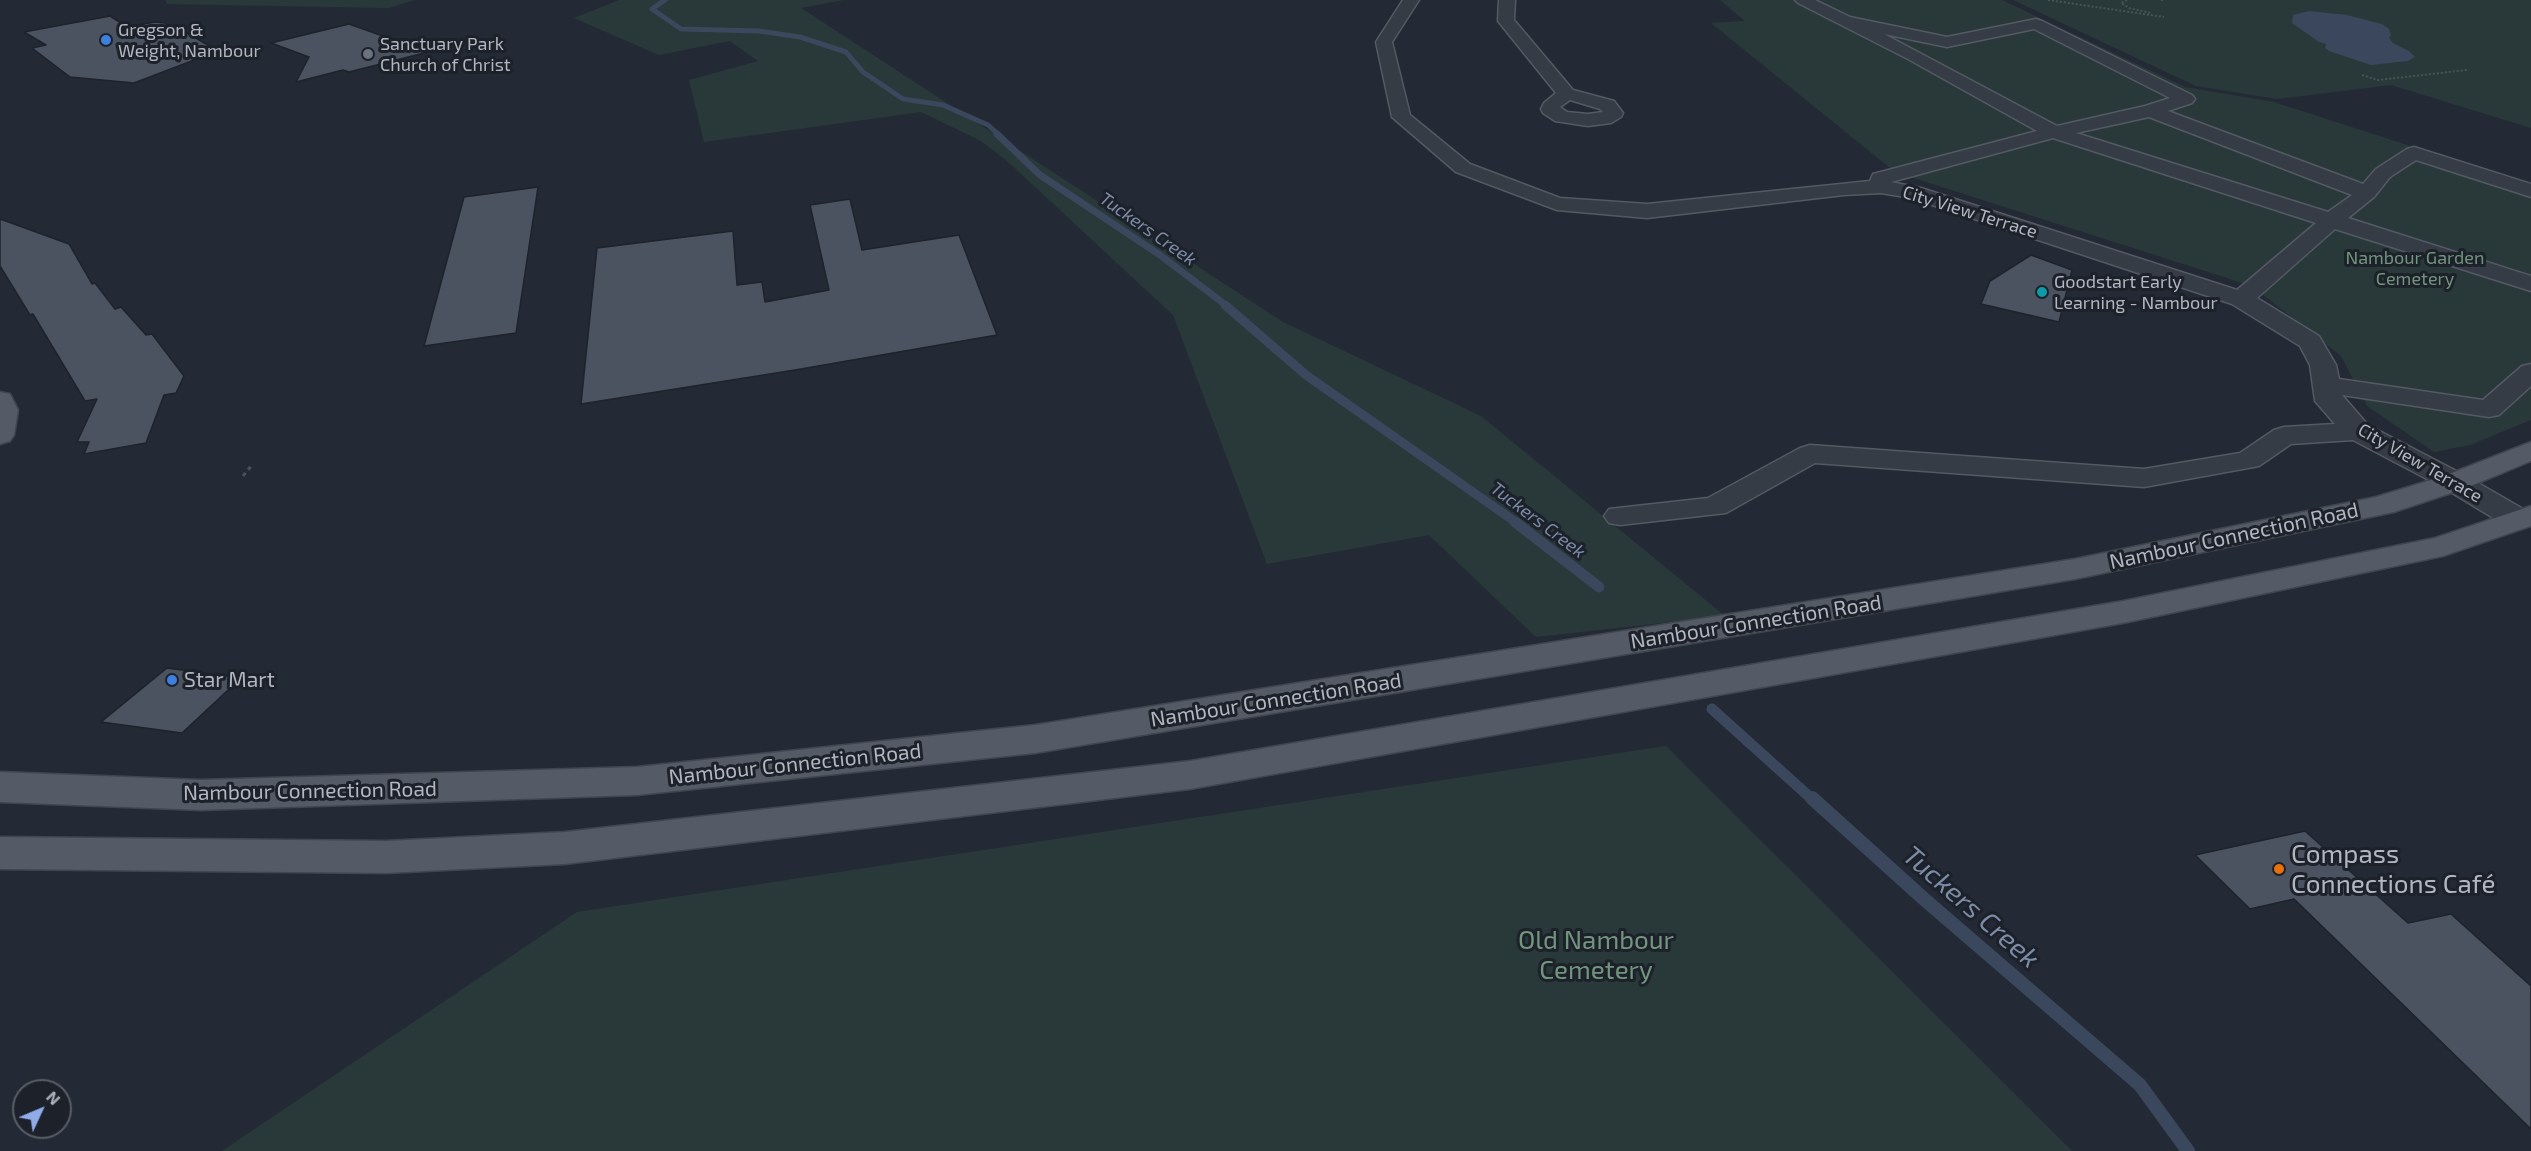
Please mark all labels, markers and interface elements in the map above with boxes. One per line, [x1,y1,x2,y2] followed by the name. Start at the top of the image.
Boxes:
[118,19,261,62] place label: Gregson & Weight, Nambour
[99,33,113,47] marker: Gregson & Weight, Nambour
[380,33,511,76] place label: Sanctuary Park Church of Christ
[361,47,375,61] marker: Sanctuary Park Church of Christ
[1900,181,2040,243] street label: City View Terrace
[1096,188,1200,270] water label: Tuckers Creek
[2346,247,2484,290] park label: Nambour Garden Cemetery
[2054,271,2218,314] place label: Goodstart Early Learning - Nambour
[2035,285,2049,299] marker: Goodstart Early Learning - Nambour
[2354,419,2486,507] street label: City View Terrace
[1486,477,1590,563] water label: Tuckers Creek
[2107,497,2361,575] street label: Nambour Connection Road
[1629,590,1883,654] street label: Nambour Connection Road
[184,667,275,693] place label: Star Mart
[1149,668,1403,732] street label: Nambour Connection Road
[165,673,179,687] marker: Star Mart
[667,738,923,790] street label: Nambour Connection Road
[183,776,437,806] street label: Nambour Connection Road
[2291,838,2495,900] place label: Compass Connections Café
[1896,839,2046,975] water label: Tuckers Creek
[2272,862,2286,876] marker: Compass Connections Café
[1518,924,1674,986] park label: Old Nambour Cemetery
[12,1079,72,1139] north arrow
[43,1087,65,1108] text: N

